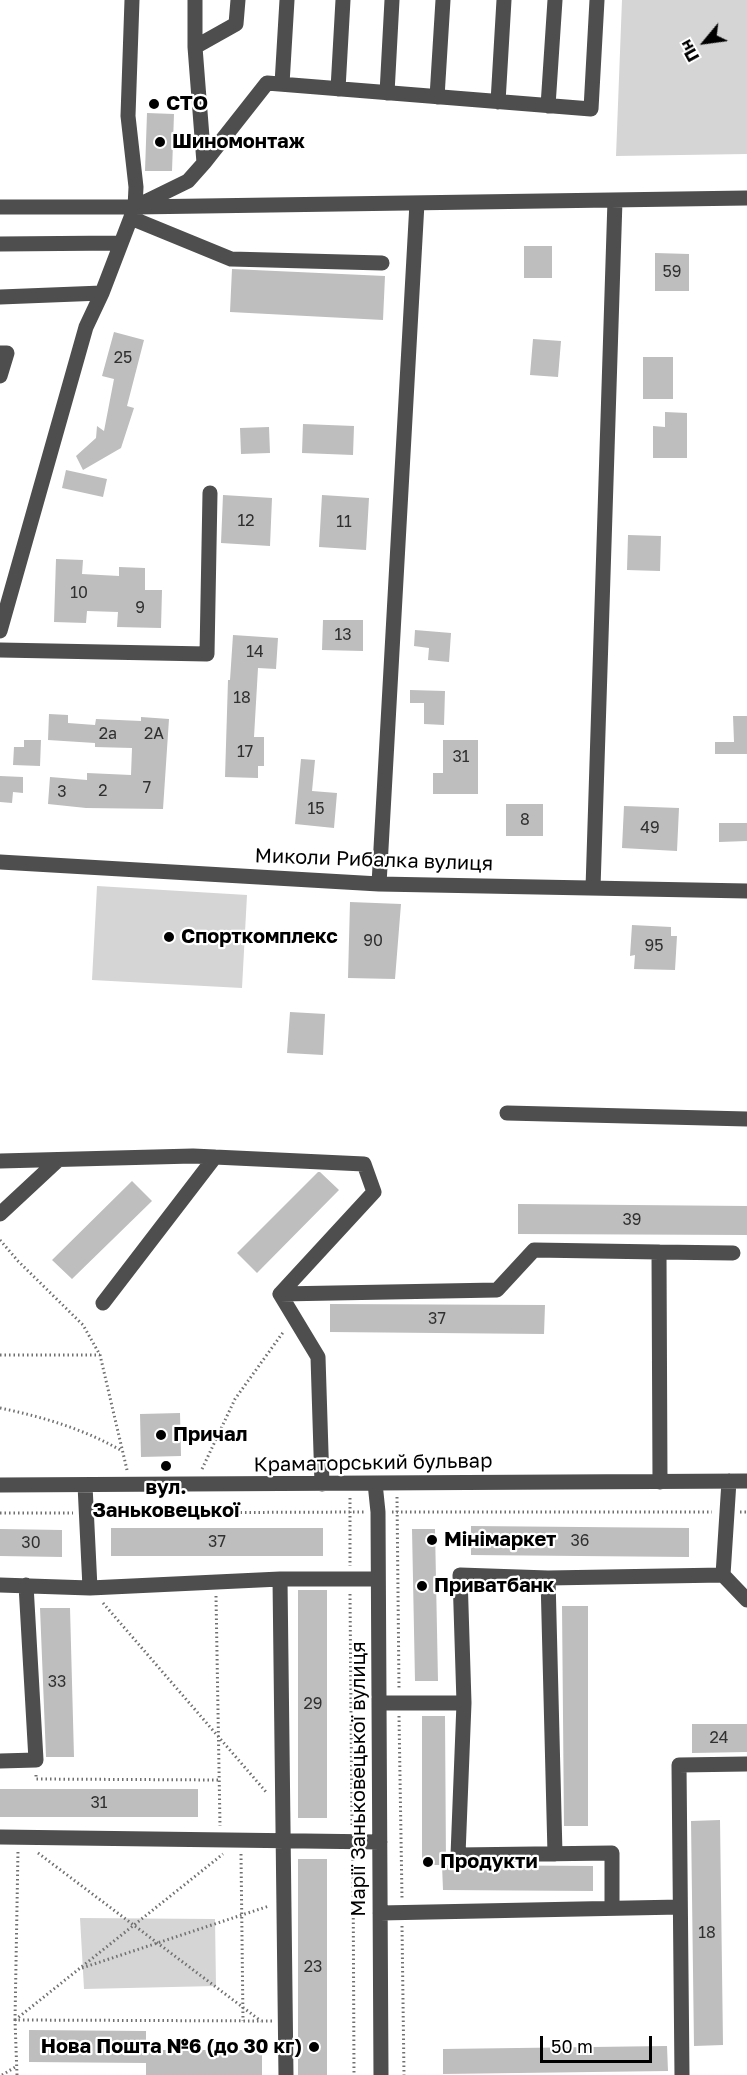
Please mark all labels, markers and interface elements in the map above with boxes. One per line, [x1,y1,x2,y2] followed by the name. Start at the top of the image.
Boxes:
[675,12,735,72] north arrow
[675,36,703,65] text: Пн
[166,92,208,116] place label: СТО
[147,97,161,111] marker: СТО
[172,130,305,154] place label: Шиномонтаж
[153,135,167,149] marker: Шиномонтаж
[663,262,681,282] house number: 59
[114,348,132,368] house number: 25
[237,511,255,531] house number: 12
[336,512,352,532] house number: 11
[70,583,88,603] house number: 10
[135,598,145,618] house number: 9
[334,625,352,645] house number: 13
[246,642,264,662] house number: 14
[233,688,251,708] house number: 18
[99,724,117,744] house number: 2а
[144,724,164,744] house number: 2А
[237,742,253,762] house number: 17
[452,747,470,767] house number: 31
[143,778,151,798] house number: 7
[98,781,108,801] house number: 2
[57,782,67,802] house number: 3
[307,799,325,819] house number: 15
[520,810,530,830] house number: 8
[640,818,660,838] house number: 49
[254,844,494,876] street label: Миколи Рибалка вулиця
[181,925,338,949] place label: Спорткомплекс
[162,930,176,944] marker: Спорткомплекс
[363,931,383,951] house number: 90
[645,936,663,956] house number: 95
[622,1210,642,1230] house number: 39
[428,1309,446,1329] house number: 37
[173,1423,248,1447] place label: Причал
[154,1428,168,1442] marker: Причал
[253,1449,493,1477] street label: Краматорський бульвар
[159,1459,173,1473] marker: вул. Заньковецької
[92,1476,240,1523] place label: вул. Заньковецької
[444,1528,556,1552] place label: Мінімаркет
[570,1531,590,1551] house number: 36
[208,1532,226,1552] house number: 37
[21,1533,41,1553] house number: 30
[425,1533,439,1547] marker: Мінімаркет
[434,1574,554,1598] place label: Приватбанк
[415,1579,429,1593] marker: Приватбанк
[347,1641,371,1917] street label: Марії Заньковецької вулиця
[48,1672,66,1692] house number: 33
[304,1694,322,1714] house number: 29
[709,1728,729,1748] house number: 24
[90,1793,108,1813] house number: 31
[440,1850,538,1874] place label: Продукти
[421,1855,435,1869] marker: Продукти
[698,1923,716,1943] house number: 18
[304,1957,322,1977] house number: 23
[543,2024,656,2062] scale bar
[41,2035,302,2059] place label: Нова Пошта №6 (до 30 кг)
[551,2035,593,2057] text: 50 m
[307,2040,321,2054] marker: Нова Пошта №6 (до 30 кг)

